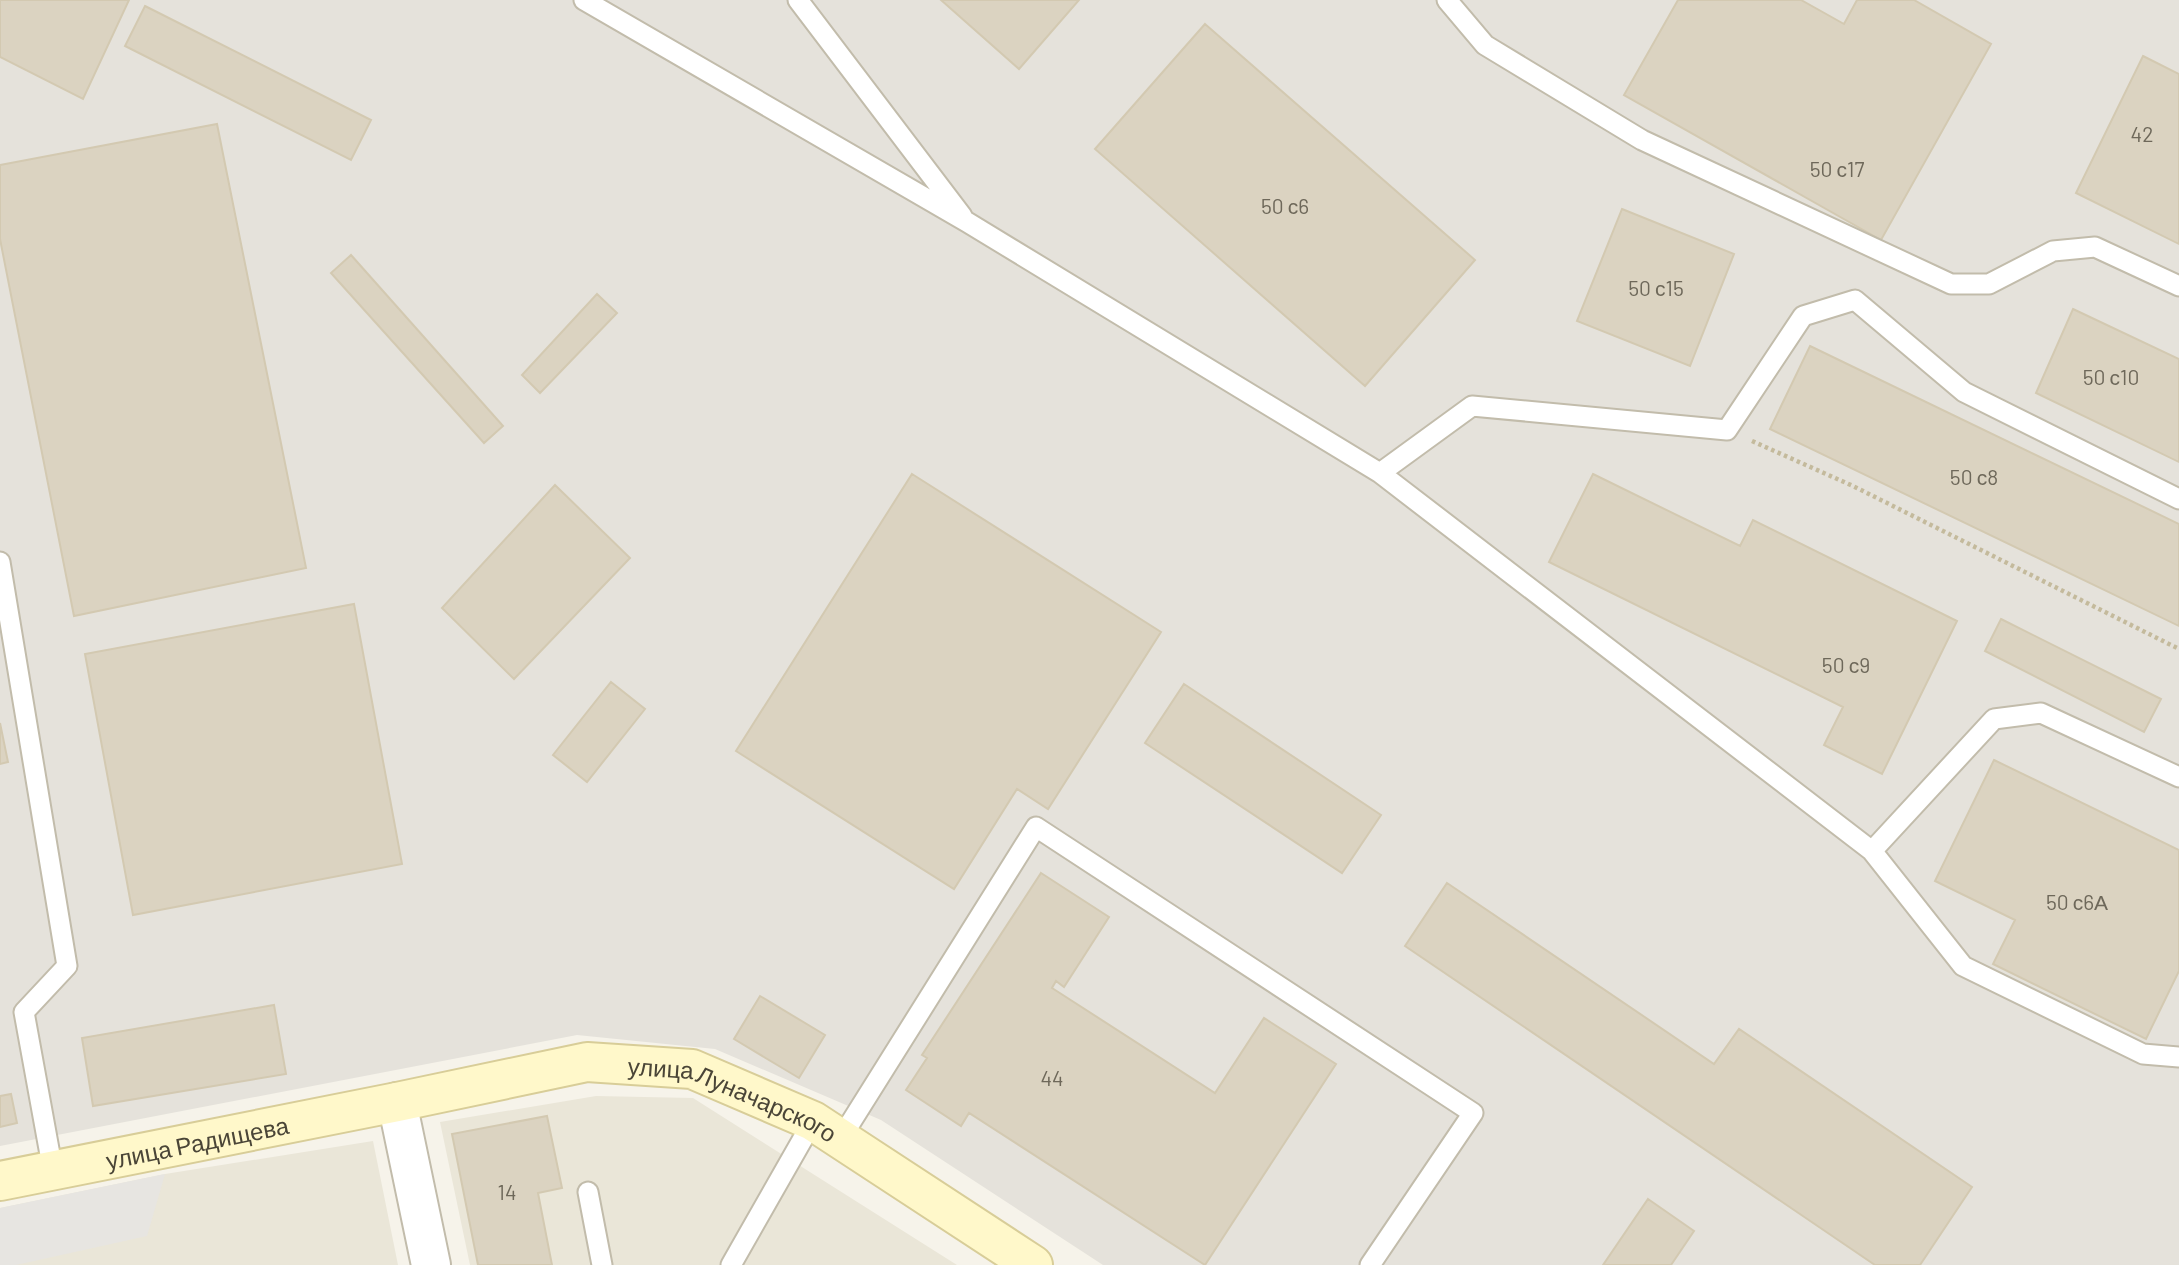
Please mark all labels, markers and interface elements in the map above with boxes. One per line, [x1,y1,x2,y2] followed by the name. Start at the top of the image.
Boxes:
[2131,121,2153,146] house number: 42
[1810,156,1864,181] house number: 50 с17
[1261,193,1309,218] house number: 50 с6
[1628,275,1684,300] house number: 50 с15
[2083,364,2139,389] house number: 50 с10
[1950,464,1998,489] house number: 50 с8
[1822,652,1870,677] house number: 50 с9
[2046,889,2108,914] house number: 50 с6А
[627,1050,843,1147] street label: улица Луначарского
[1040,1065,1064,1090] house number: 44
[103,1109,292,1174] street label: улица Радищева
[498,1179,516,1204] house number: 14

